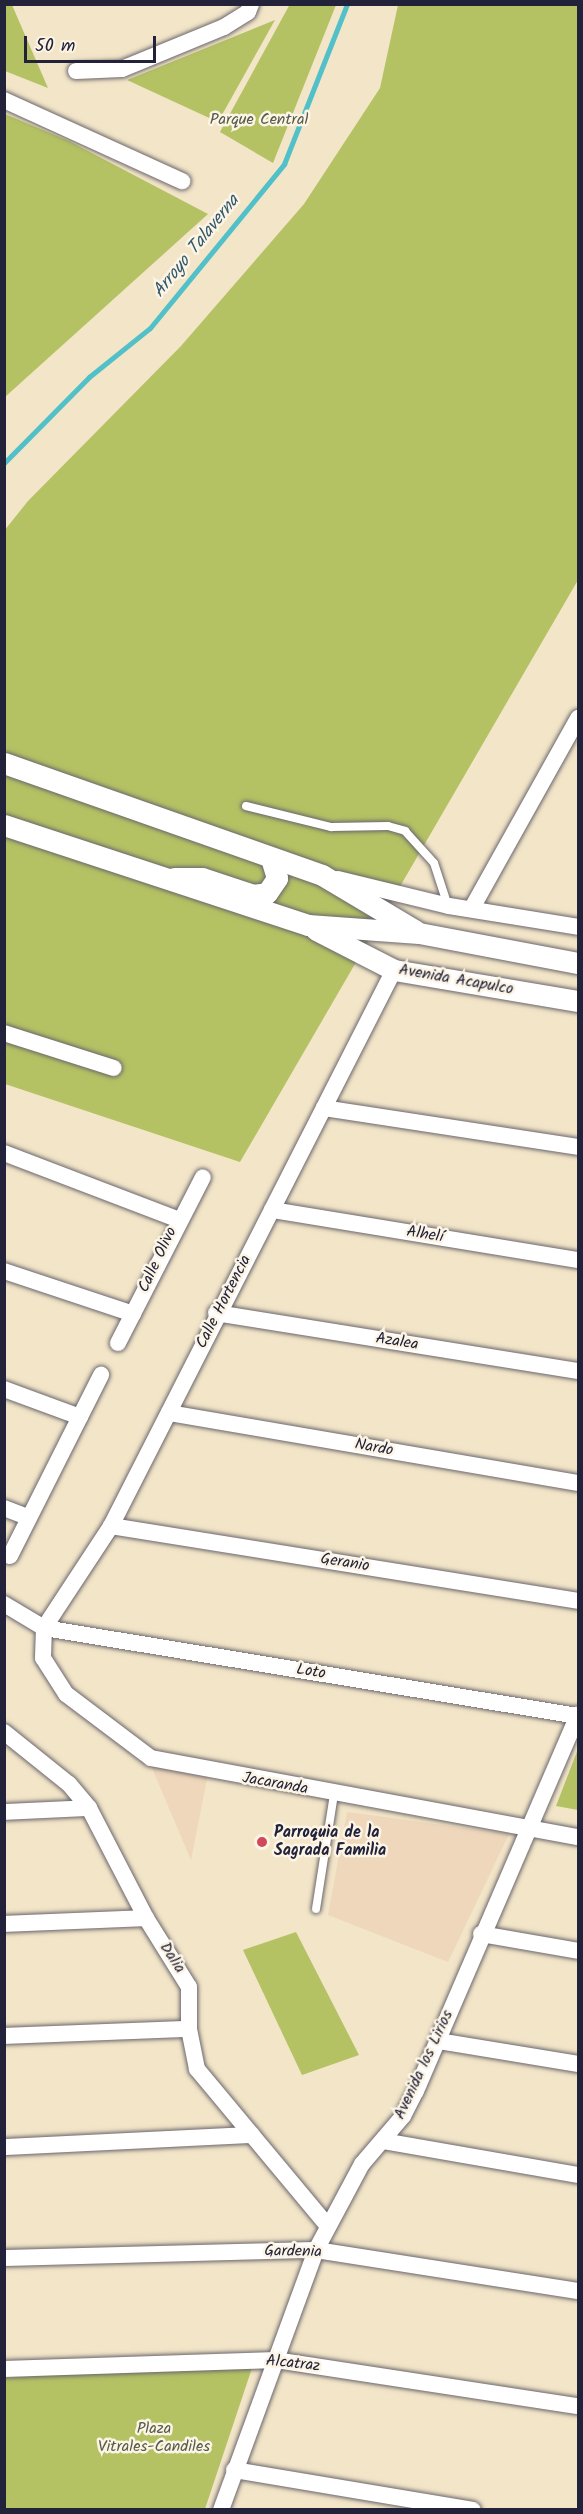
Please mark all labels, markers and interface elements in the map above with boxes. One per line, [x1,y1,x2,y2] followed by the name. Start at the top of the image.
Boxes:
[27,24,159,62] scale bar
[35,32,75,61] text: 50 m
[210,110,308,130] park label: Parque Central
[149,191,245,303] water label: Arroyo Talaverna
[397,960,515,1000] street label: Avenida Acapulco
[405,1223,445,1247] street label: Alhelí
[134,1224,182,1296] street label: Calle Olivo
[192,1252,256,1352] street label: Calle Hortencia
[374,1329,420,1355] street label: Azalea
[353,1435,395,1461] street label: Nardo
[319,1550,371,1576] street label: Geranio
[295,1660,327,1684] street label: Loto
[241,1769,309,1799] street label: Jacaranda
[274,1823,386,1861] place label: Parroquia de la Sagrada Familia
[255,1835,269,1849] marker: Parroquia de la Sagrada Familia
[155,1939,189,1977] street label: Dalia
[390,2007,458,2123] street label: Avenida los Lirios
[264,2242,322,2262] street label: Gardenia
[265,2352,321,2376] street label: Alcatraz
[98,2419,210,2457] park label: Plaza Vitrales-Candiles

